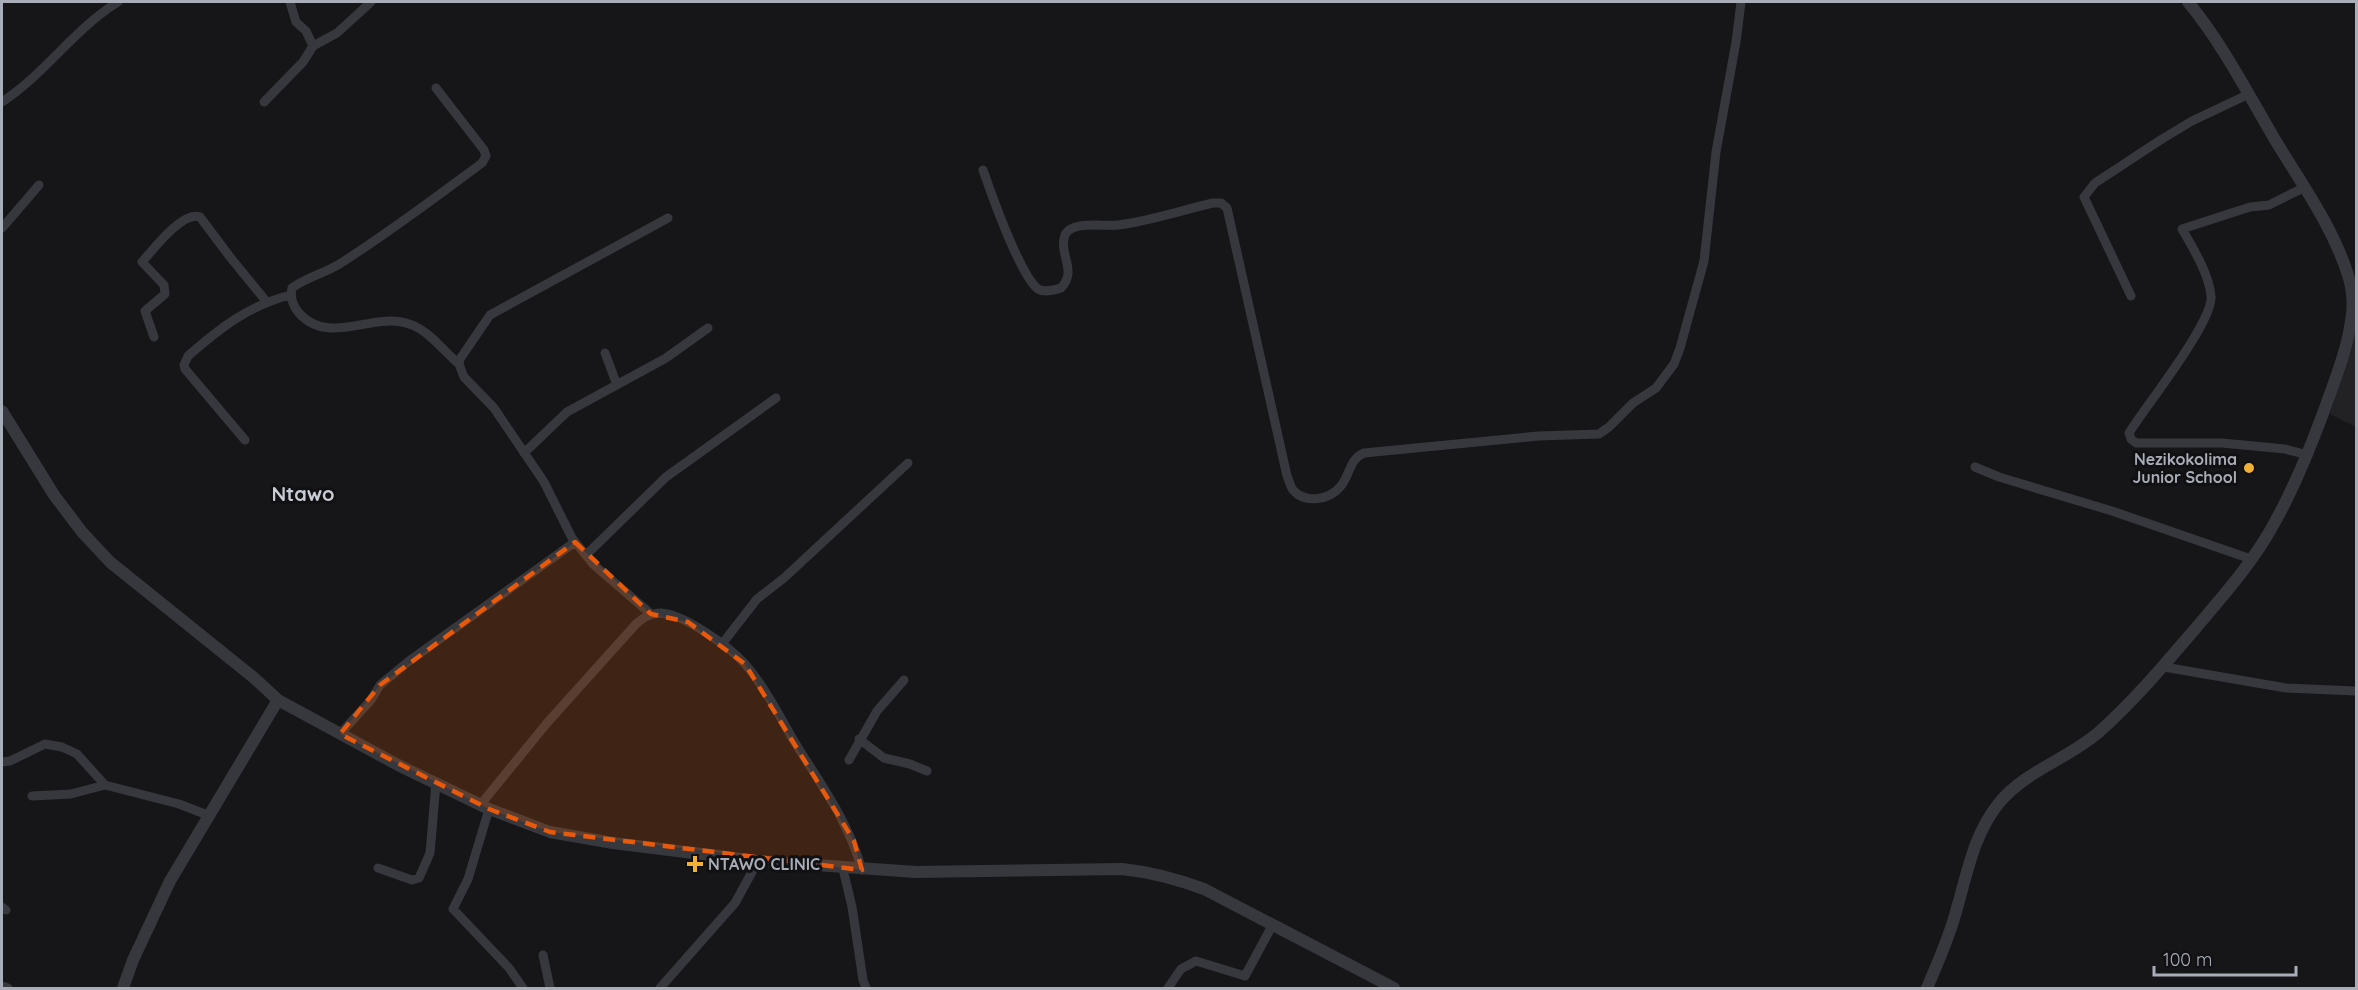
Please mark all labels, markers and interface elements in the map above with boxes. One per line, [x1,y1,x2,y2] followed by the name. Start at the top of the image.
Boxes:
[2133,449,2237,487] place label: Nezikokolima Junior School
[2242,461,2256,475] marker: Nezikokolima Junior School
[271,481,335,506] district label: Ntawo
[708,854,820,874] place label: NTAWO CLINIC
[686,855,704,873] marker: NTAWO CLINIC
[2154,939,2296,977] scale bar
[2163,948,2212,971] text: 100 m

